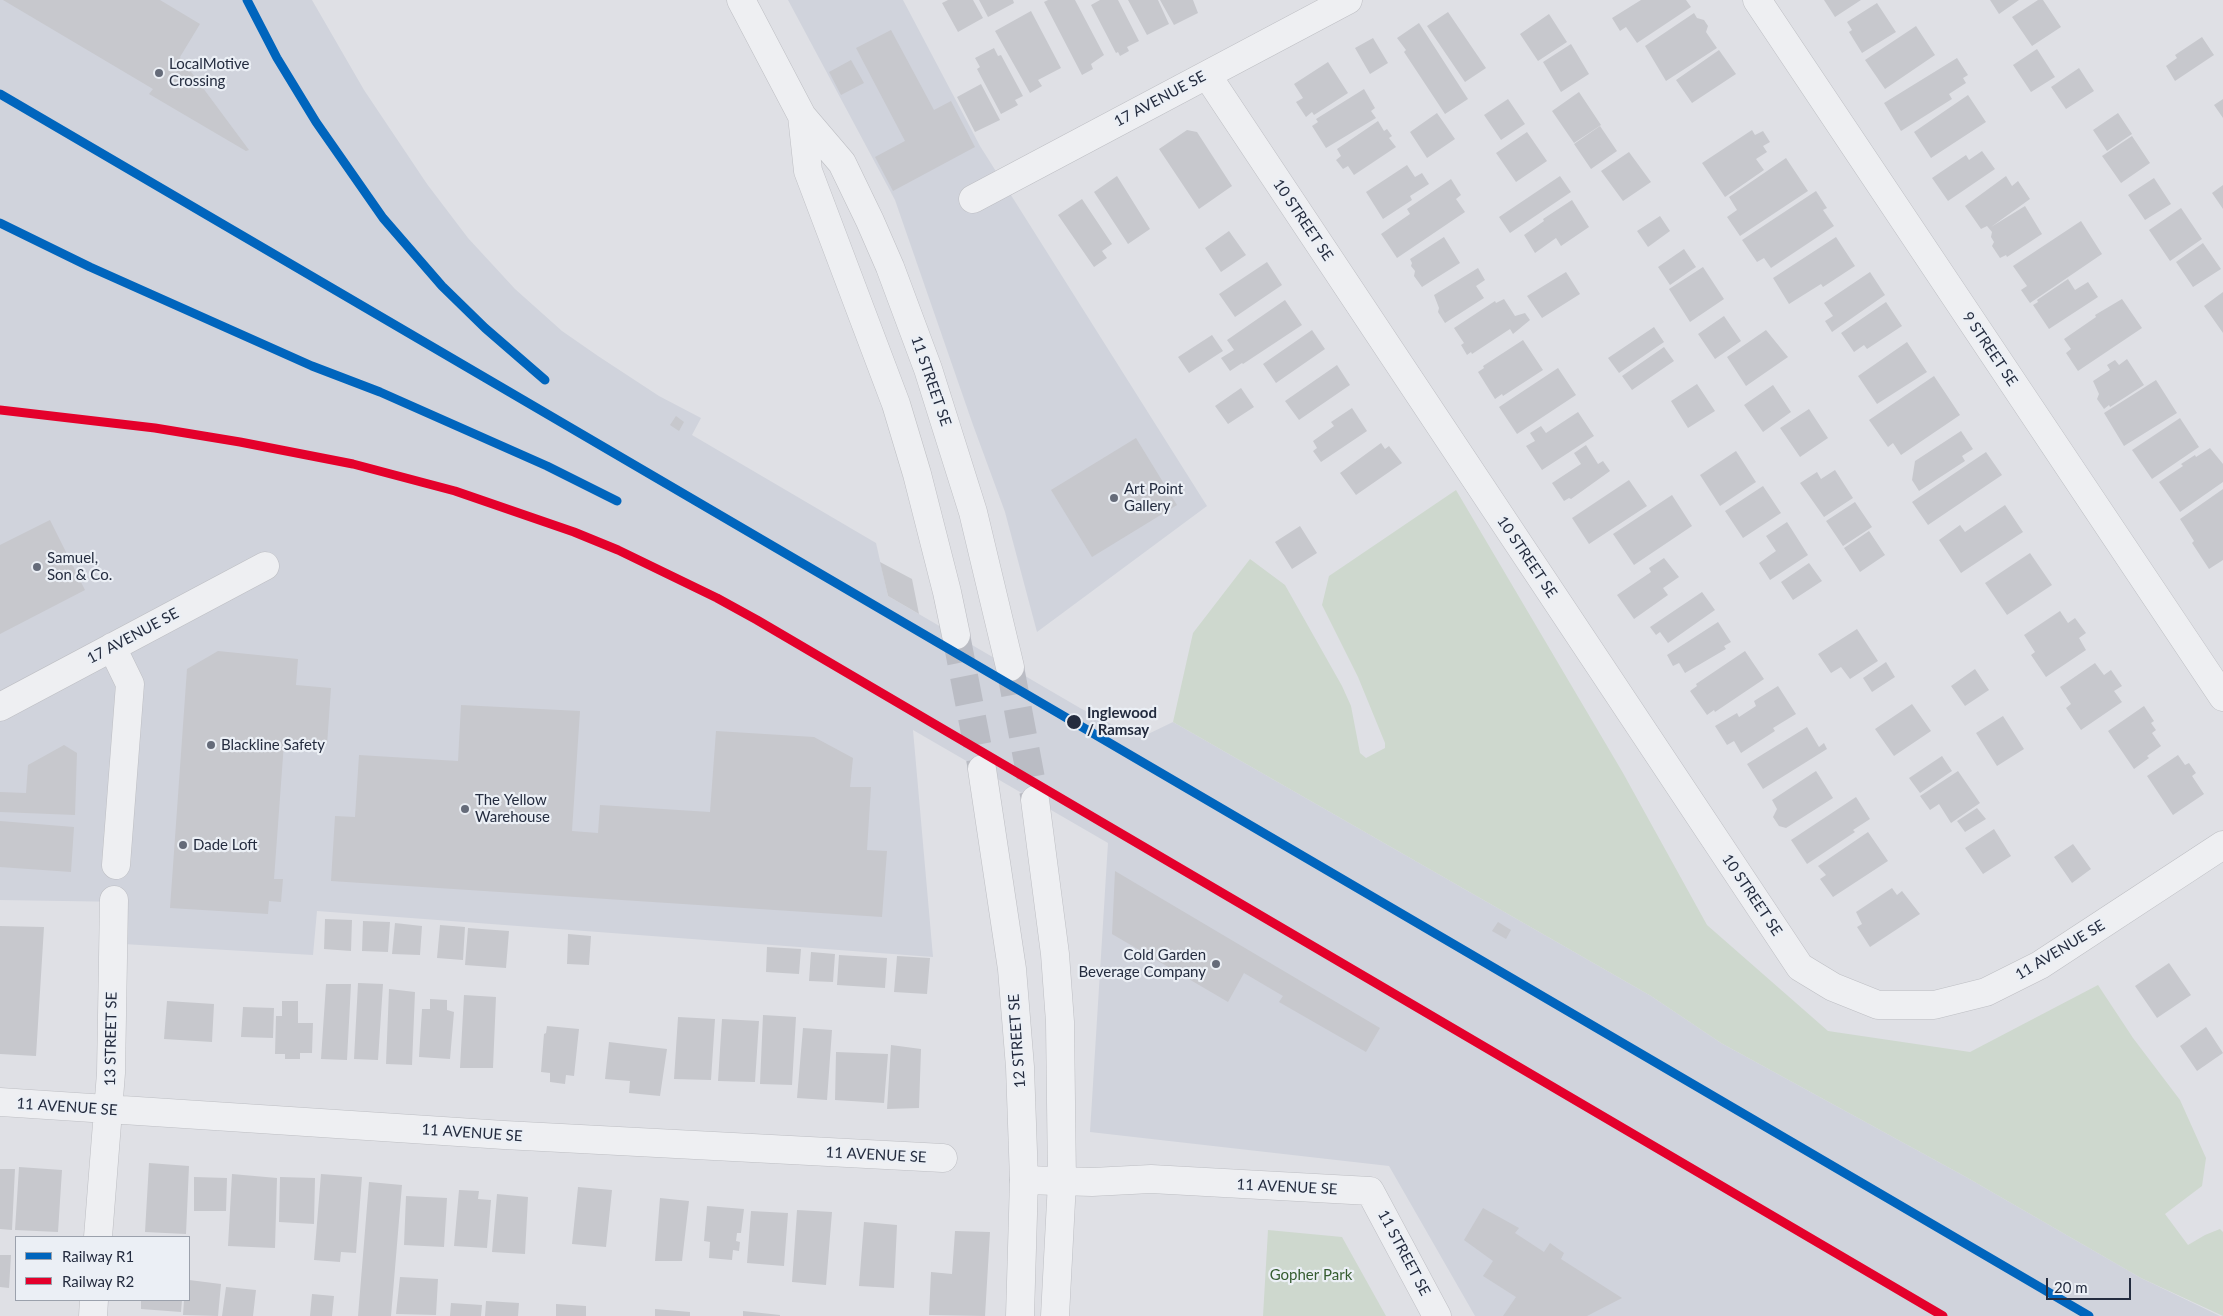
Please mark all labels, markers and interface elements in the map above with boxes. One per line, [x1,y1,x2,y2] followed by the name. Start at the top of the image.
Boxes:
[169,55,249,90] place label: LocalMotive Crossing
[153,67,165,79] marker: LocalMotive Crossing
[1111,67,1209,131] street label: 17 AVENUE SE
[1269,176,1337,264] street label: 10 STREET SE
[1959,308,2021,390] street label: 9 STREET SE
[907,333,955,429] street label: 11 STREET SE
[1124,480,1183,515] place label: Art Point Gallery
[1108,492,1120,504] marker: Art Point Gallery
[1493,513,1561,601] street label: 10 STREET SE
[47,549,112,584] place label: Samuel, Son & Co.
[31,561,43,573] marker: Samuel, Son & Co.
[84,604,182,668] street label: 17 AVENUE SE
[1087,704,1157,739] place label: Inglewood / Ramsay
[1065,713,1083,731] marker: Inglewood / Ramsay
[221,736,325,754] place label: Blackline Safety
[205,739,217,751] marker: Blackline Safety
[475,791,550,826] place label: The Yellow Warehouse
[459,803,471,815] marker: The Yellow Warehouse
[193,836,258,854] place label: Dade Loft
[177,839,189,851] marker: Dade Loft
[1718,851,1786,939] street label: 10 STREET SE
[2012,916,2108,984] street label: 11 AVENUE SE
[1078,946,1206,981] place label: Cold Garden Beverage Company
[1210,958,1222,970] marker: Cold Garden Beverage Company
[101,992,121,1086] street label: 13 STREET SE
[1005,993,1029,1089] street label: 12 STREET SE
[16,1094,118,1120] street label: 11 AVENUE SE
[421,1120,523,1146] street label: 11 AVENUE SE
[825,1143,927,1167] street label: 11 AVENUE SE
[1236,1175,1338,1199] street label: 11 AVENUE SE
[1374,1207,1434,1299] street label: 11 STREET SE
[15,1236,190,1301] legend
[62,1247,134,1265] text: Railway R1
[1270,1266,1352,1284] park label: Gopher Park
[2048,1268,2133,1300] scale bar
[62,1272,134,1290] text: Railway R2
[2054,1278,2088,1296] text: 20 m

